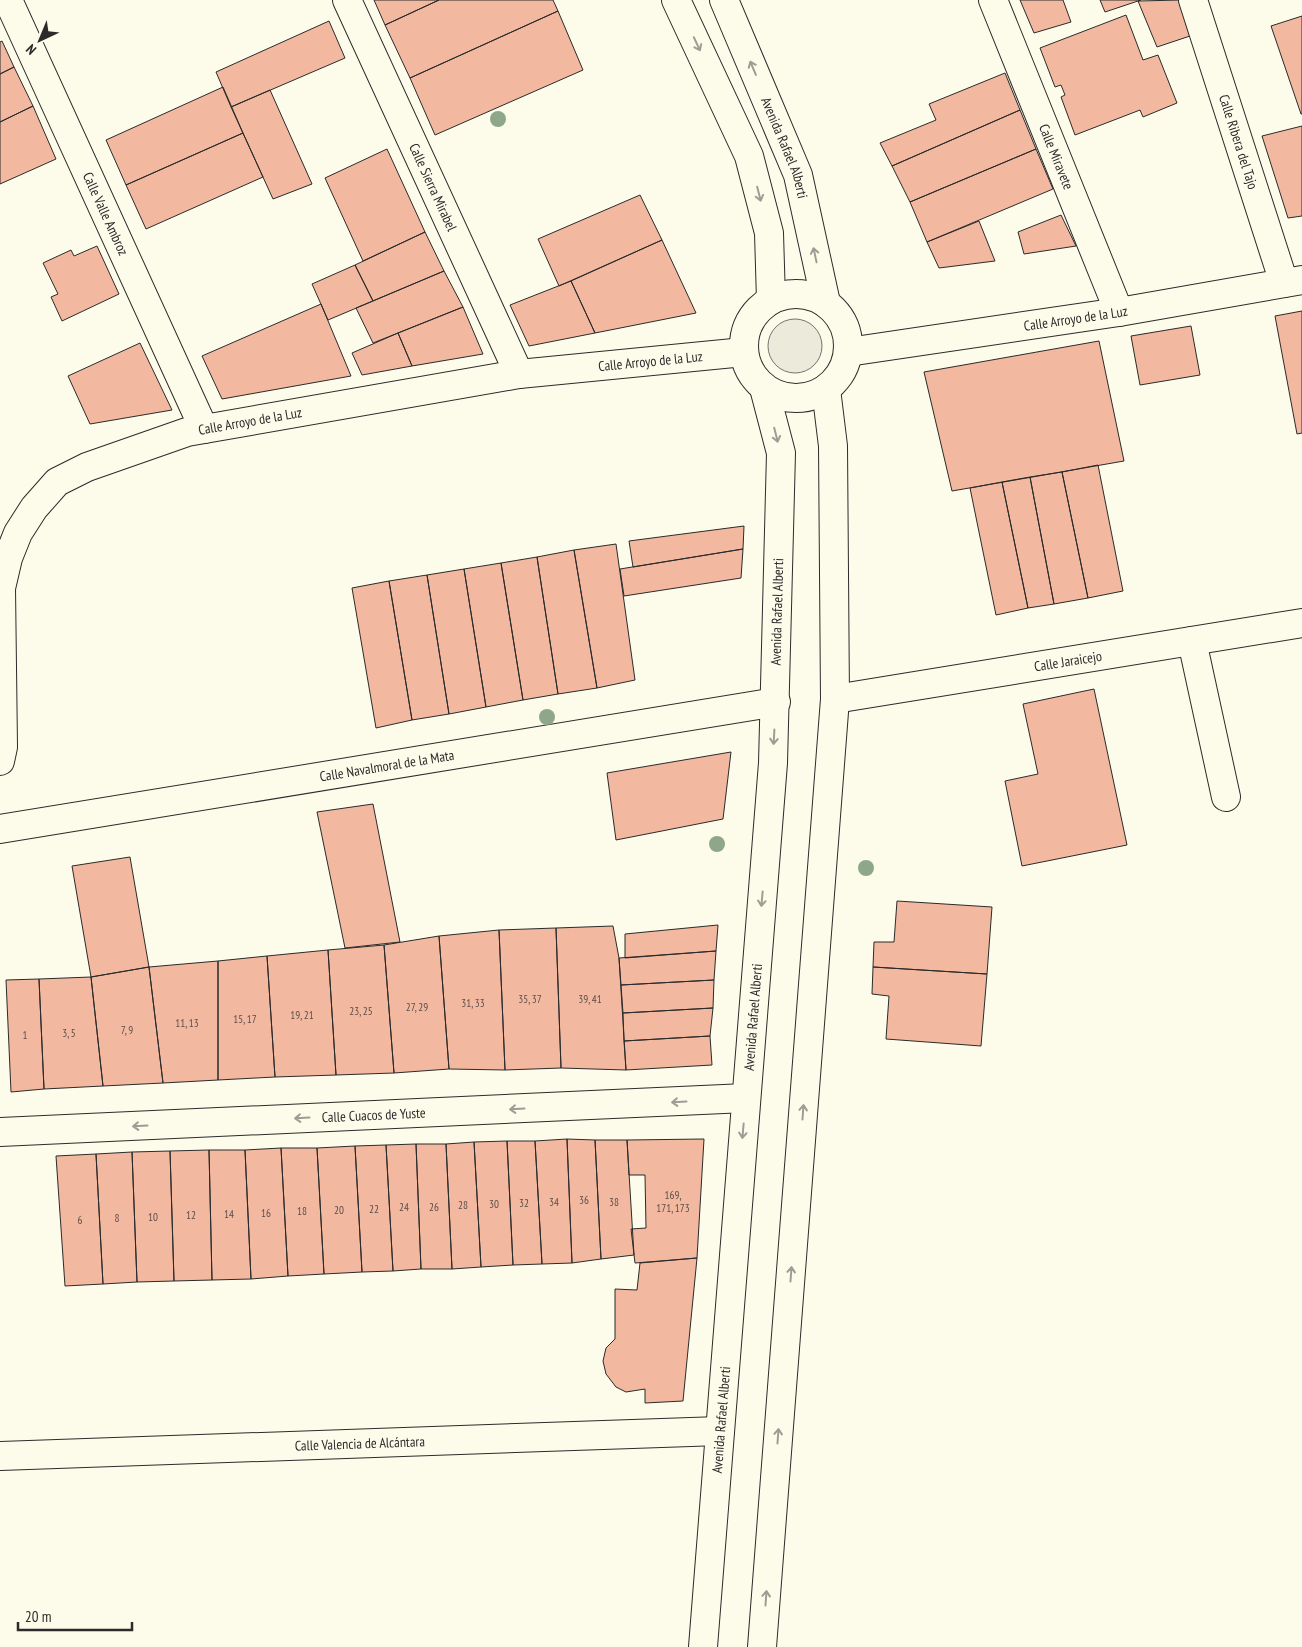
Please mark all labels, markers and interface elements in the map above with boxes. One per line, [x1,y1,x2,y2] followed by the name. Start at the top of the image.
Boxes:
[15,15,65,65] north arrow
[692,36,702,51] one-way arrow
[22,40,40,58] text: N
[747,61,757,76] one-way arrow
[1215,92,1262,192] street label: Calle Ribera del Tajo
[757,94,812,200] street label: Avenida Rafael Alberti
[1035,121,1078,192] street label: Calle Miravete
[405,140,461,235] street label: Calle Sierra Mirabel
[79,169,133,258] street label: Calle Valle Ambroz
[755,185,764,201] one-way arrow
[810,247,819,263] one-way arrow
[1022,302,1129,335] street label: Calle Arroyo de la Luz
[597,347,703,375] street label: Calle Arroyo de la Luz
[197,403,303,439] street label: Calle Arroyo de la Luz
[772,426,781,442] one-way arrow
[767,558,787,666] street label: Avenida Rafael Alberti
[1033,647,1103,675] street label: Calle Jaraicejo
[769,728,779,745] one-way arrow
[318,746,455,786] street label: Calle Navalmoral de la Mata
[757,891,766,907] one-way arrow
[740,963,766,1071] street label: Avenida Rafael Alberti
[518,992,542,1006] house number: 35, 37
[578,992,602,1006] house number: 39, 41
[461,996,485,1010] house number: 31, 33
[406,1000,428,1014] house number: 27, 29
[349,1004,373,1018] house number: 23, 25
[290,1008,314,1022] house number: 19, 21
[233,1012,257,1026] house number: 15, 17
[175,1016,199,1030] house number: 11, 13
[121,1023,133,1037] house number: 7, 9
[62,1026,76,1040] house number: 3, 5
[23,1028,28,1042] house number: 1
[672,1097,688,1106] one-way arrow
[321,1104,426,1126] street label: Calle Cuacos de Yuste
[509,1104,525,1113] one-way arrow
[799,1105,808,1121] one-way arrow
[295,1114,311,1123] one-way arrow
[132,1121,148,1130] one-way arrow
[738,1122,748,1138] one-way arrow
[656,1188,690,1215] house number: 169, 171, 173
[579,1193,589,1207] house number: 36
[549,1195,559,1209] house number: 34
[609,1195,619,1209] house number: 38
[519,1196,529,1210] house number: 32
[489,1197,499,1211] house number: 30
[458,1198,468,1212] house number: 28
[399,1200,409,1214] house number: 24
[429,1200,439,1214] house number: 26
[369,1202,379,1216] house number: 22
[334,1203,344,1217] house number: 20
[297,1204,307,1218] house number: 18
[261,1206,271,1220] house number: 16
[224,1207,234,1221] house number: 14
[186,1208,196,1222] house number: 12
[148,1210,158,1224] house number: 10
[115,1211,120,1225] house number: 8
[78,1213,83,1227] house number: 6
[786,1267,795,1283] one-way arrow
[708,1365,734,1474] street label: Avenida Rafael Alberti
[774,1429,783,1445] one-way arrow
[294,1432,425,1455] street label: Calle Valencia de Alcántara
[761,1591,771,1607] one-way arrow
[18,1600,131,1632] scale bar
[25,1607,51,1626] text: 20 m

